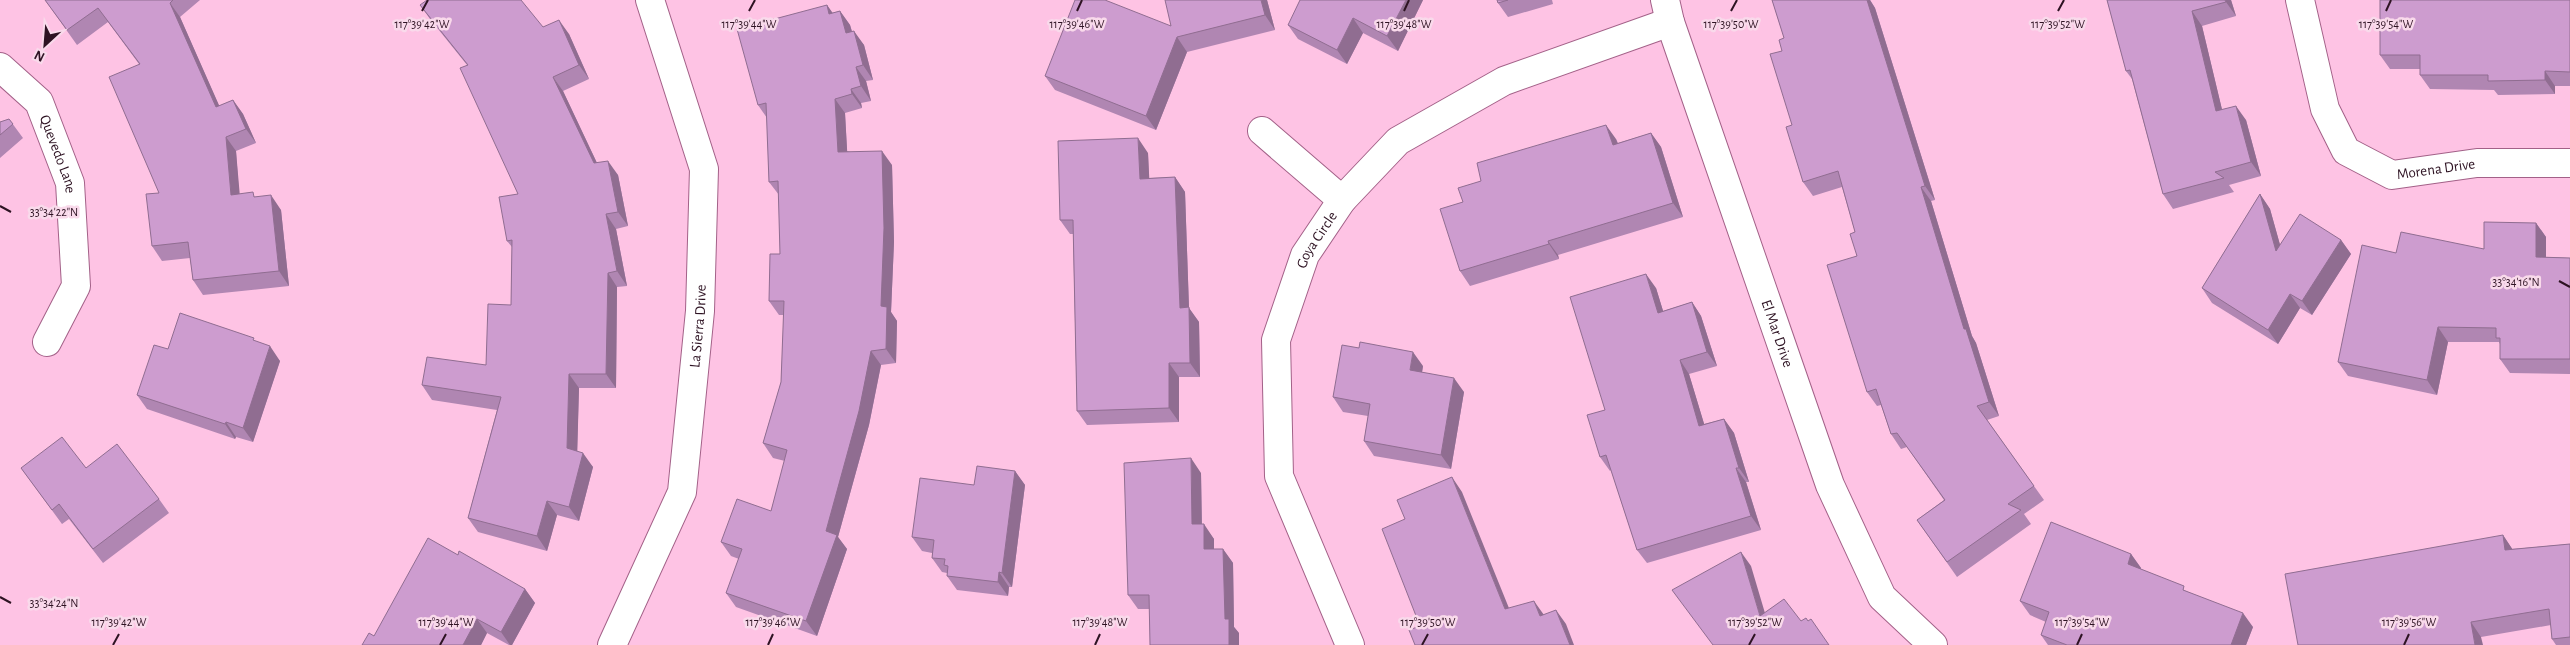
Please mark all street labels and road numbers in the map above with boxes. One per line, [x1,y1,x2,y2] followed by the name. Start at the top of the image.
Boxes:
[37,113,78,194] street label: Quevedo Lane
[2396,156,2476,182] street label: Morena Drive
[1294,208,1340,270] street label: Goya Circle
[687,284,708,368] street label: La Sierra Drive
[1759,298,1796,369] street label: El Mar Drive

